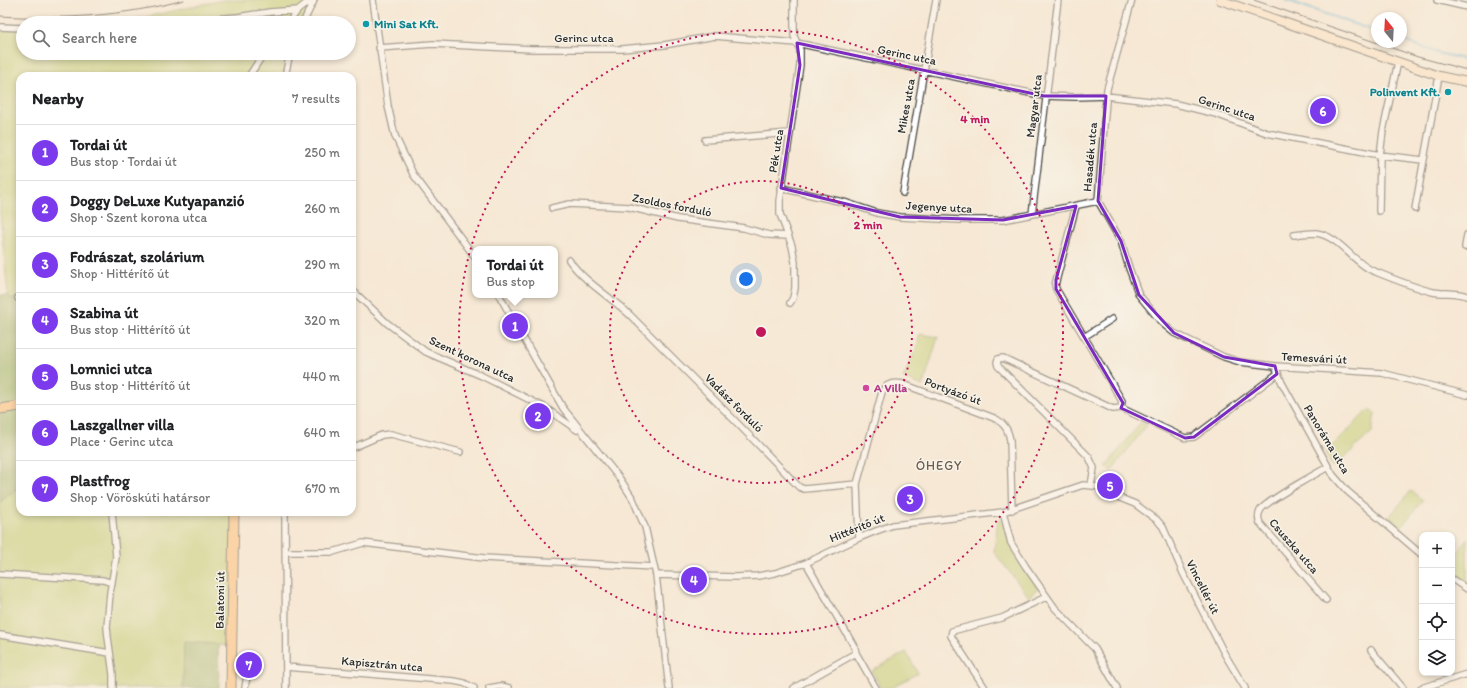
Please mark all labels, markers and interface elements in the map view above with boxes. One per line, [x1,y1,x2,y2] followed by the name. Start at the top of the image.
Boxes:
[1371,12,1407,48] north arrow
[16,16,356,60] search box
[374,17,439,31] place label: Mini Sat Kft.
[361,19,371,29] marker: Mini Sat Kft.
[30,27,52,49] icon: search
[62,29,137,47] text: Search here
[554,31,614,45] street label: Gerinc utca
[876,42,938,68] street label: Gerinc utca
[1023,73,1045,138] street label: Magyar utca
[894,77,918,135] street label: Mikes utca
[1370,85,1440,99] place label: Polinvent Kft.
[1443,87,1453,97] marker: Polinvent Kft.
[32,88,84,108] text: Nearby
[292,91,340,106] text: 7 results
[1197,92,1258,124] street label: Gerinc utca
[1310,96,1336,126] pin: 6
[960,112,990,126] text: 4 min
[1080,121,1100,192] street label: Hasadék utca
[766,128,786,174] street label: Pék utca
[70,136,127,154] text: Tordai út
[42,145,48,160] text: 1
[304,145,340,160] text: 250 m
[70,154,177,169] text: Bus stop · Tordai út
[631,190,713,220] street label: Zsoldos forduló
[70,192,244,210] text: Doggy DeLuxe Kutyapanzió
[905,198,973,216] street label: Jegenye utca
[42,201,48,216] text: 2
[304,201,340,216] text: 260 m
[70,210,207,225] text: Shop · Szent korona utca
[854,218,883,232] text: 2 min
[472,246,558,298] popup
[70,248,204,266] text: Fodrászat, szolárium
[486,256,544,274] text: Tordai út
[41,257,49,272] text: 3
[304,257,340,272] text: 290 m
[70,266,169,281] text: Shop · Hittérítő út
[736,269,756,289] your location
[486,274,535,289] text: Bus stop
[70,304,138,322] text: Szabina út
[502,311,528,341] pin: 1
[41,313,49,328] text: 4
[304,313,340,328] text: 320 m
[70,322,190,337] text: Bus stop · Hittérítő út
[754,325,768,339] centre of rings
[427,333,518,385] street label: Szent korona utca
[1281,349,1348,367] street label: Temesvári út
[70,360,152,378] text: Lomnici utca
[42,369,48,384] text: 5
[303,369,340,384] text: 440 m
[702,371,766,435] street label: Vadász forduló
[923,374,984,408] street label: Portyázó út
[70,378,190,393] text: Bus stop · Hittérítő út
[873,381,907,395] place label: A Villa
[861,383,871,393] marker: A Villa
[525,401,551,431] pin: 2
[1301,402,1353,476] street label: Panoráma utca
[70,416,174,434] text: Laszgallner villa
[42,425,48,440] text: 6
[303,425,340,440] text: 640 m
[70,434,173,449] text: Place · Gerinc utca
[916,458,962,473] district label: ÓHEGY
[1097,471,1123,501] pin: 5
[70,472,130,490] text: Plastfrog
[42,481,48,496] text: 7
[305,481,340,496] text: 670 m
[897,484,923,514] pin: 3
[70,490,210,505] text: Shop · Vöröskúti határsor
[827,510,887,545] street label: Hittérítő út
[1266,516,1322,577] street label: Csuszka utca
[1419,532,1455,676] map controls
[1419,532,1455,568] button: +
[1183,558,1223,617] street label: Vincellér út
[681,565,707,595] pin: 4
[1419,568,1455,604] button: −
[212,571,228,629] street label: Balatoni út
[1419,604,1455,640] button: locate
[1419,640,1455,676] button: layers
[236,650,262,680] pin: 7
[341,653,423,675] street label: Kapisztrán utca

